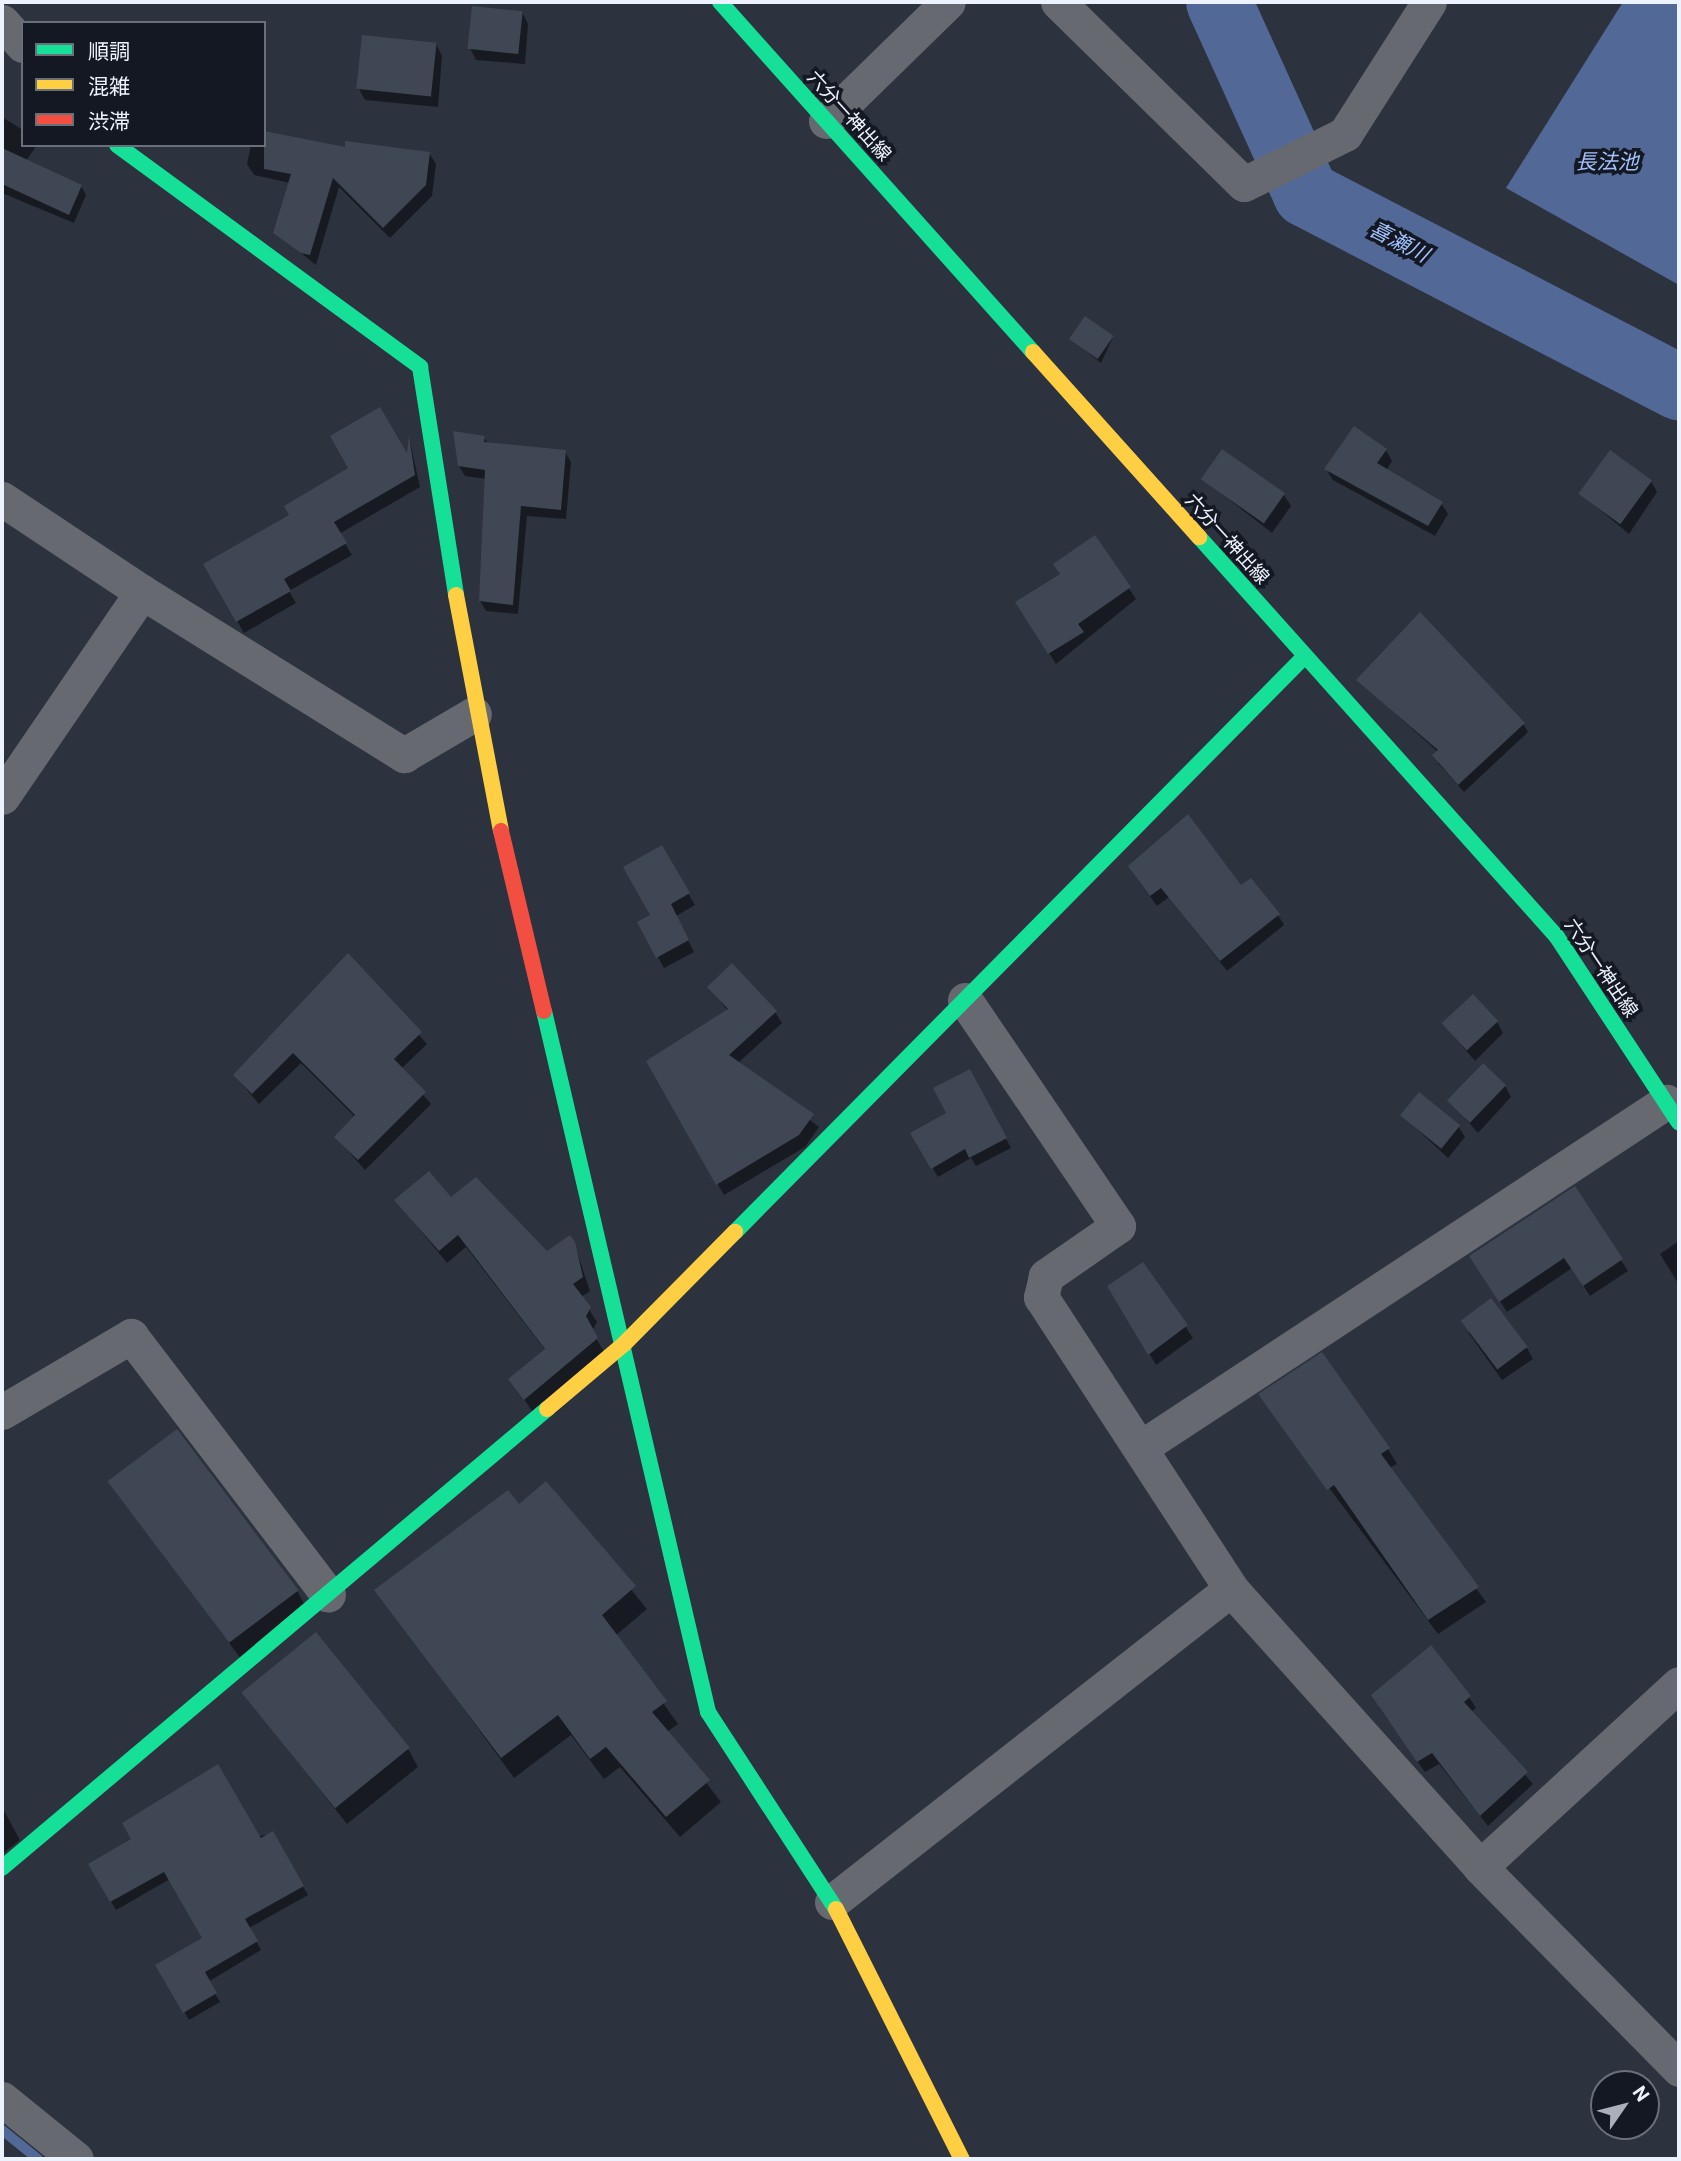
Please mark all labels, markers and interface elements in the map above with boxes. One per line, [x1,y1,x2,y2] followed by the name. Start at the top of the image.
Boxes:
[21,21,266,147] legend
[88,40,130,64] text: 順調
[802,66,896,166] street label: 六分一神出線
[88,75,130,99] text: 混雑
[88,110,130,134] text: 渋滞
[1576,149,1638,175] water label: 長法池
[1365,216,1433,268] water label: 喜瀬川
[1180,489,1274,589] street label: 六分一神出線
[1560,914,1642,1022] street label: 六分一神出線
[1590,2070,1660,2140] north arrow
[1628,2082,1654,2106] text: N

